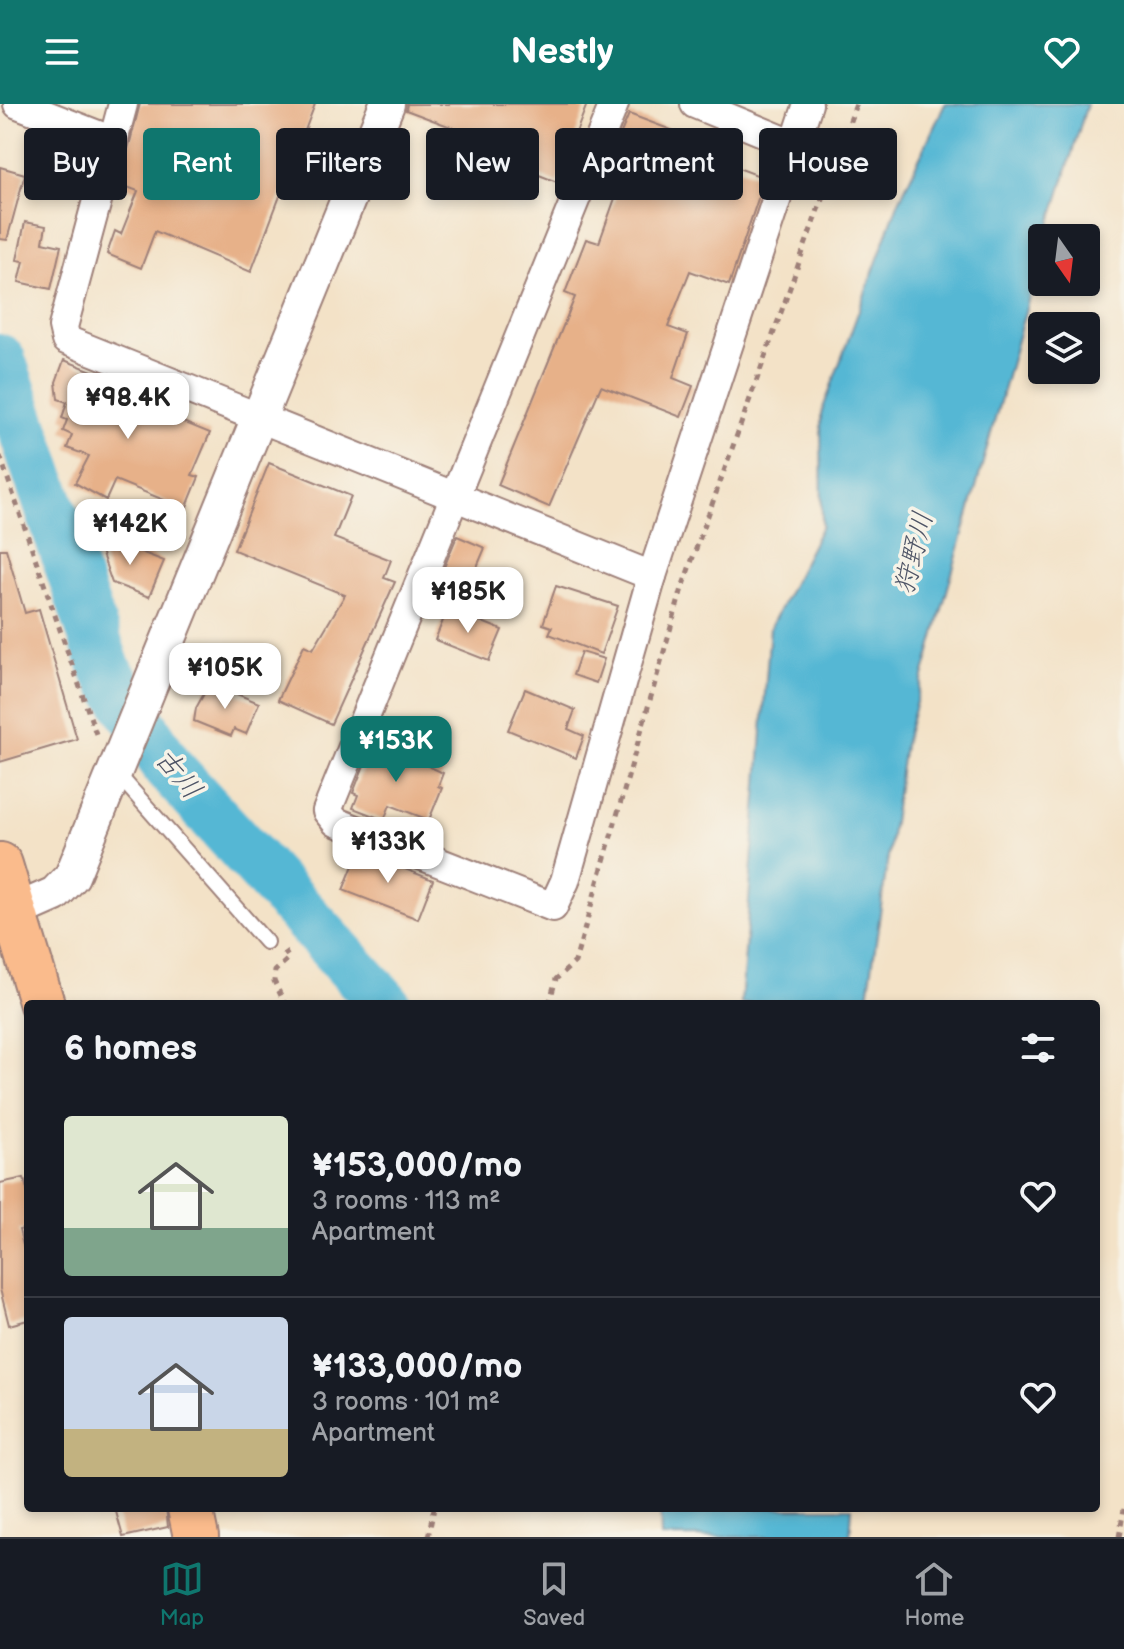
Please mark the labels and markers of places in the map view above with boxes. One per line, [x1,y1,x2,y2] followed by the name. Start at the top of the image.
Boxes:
[63,373,193,441] pin: ¥98.4K
[74,499,186,567] pin: ¥142K
[412,567,524,635] pin: ¥185K
[169,643,281,711] pin: ¥105K
[340,716,452,784] pin: ¥153K
[332,817,444,885] pin: ¥133K

